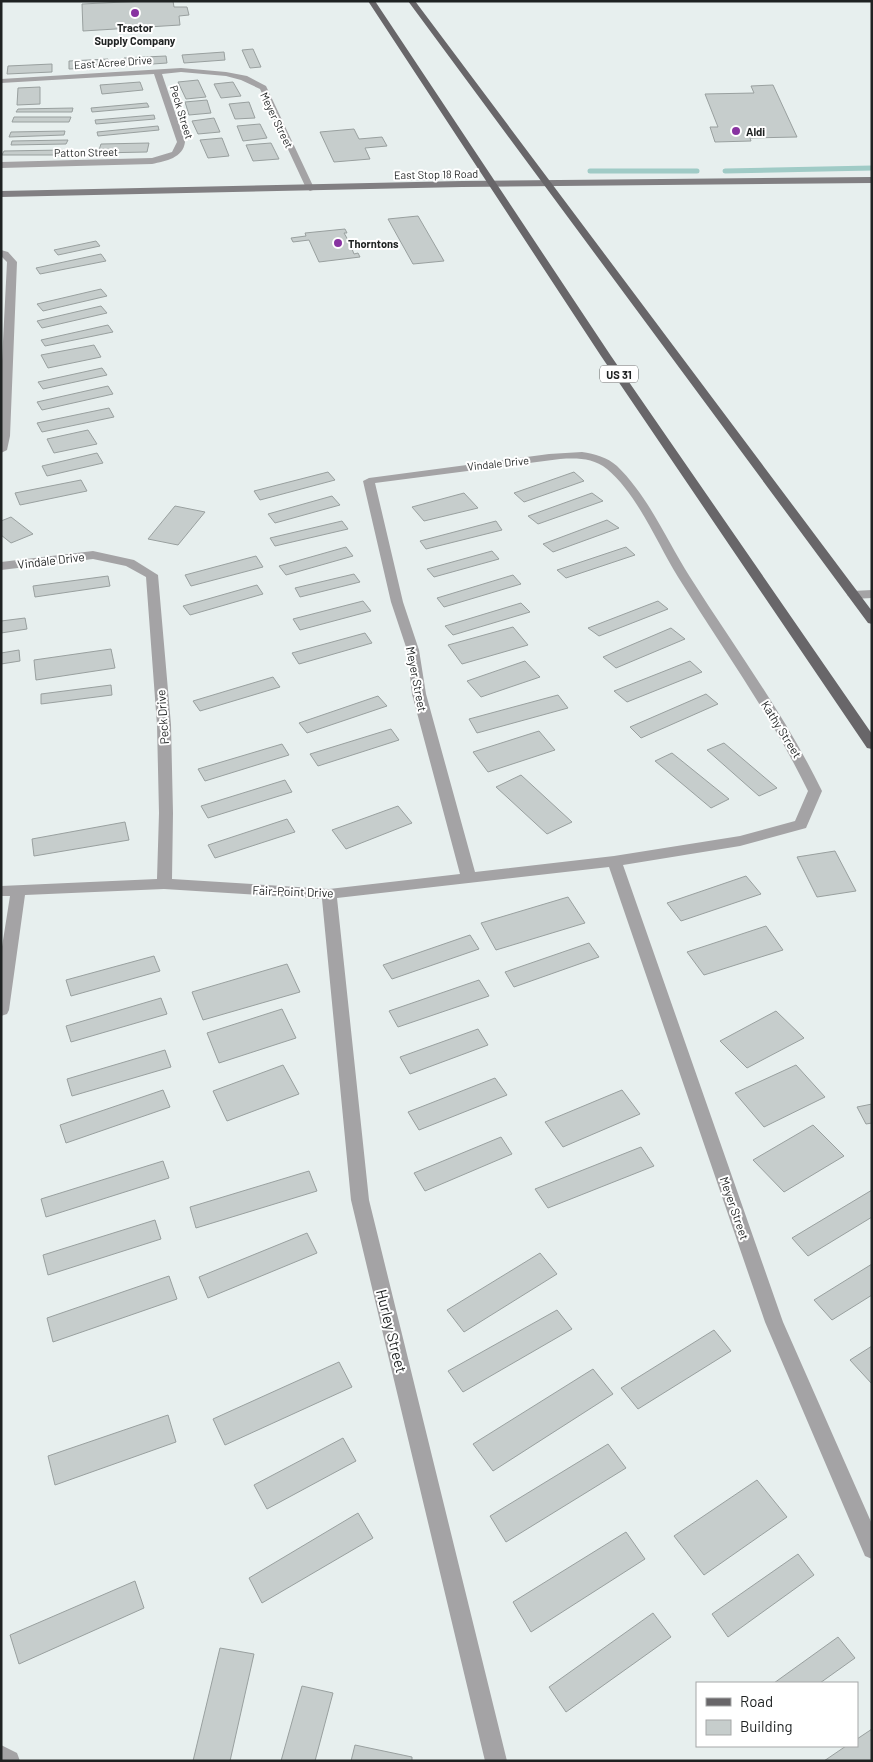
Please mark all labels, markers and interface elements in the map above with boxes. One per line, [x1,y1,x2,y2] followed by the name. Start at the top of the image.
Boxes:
[129,7,141,19] marker: Tractor Supply Company
[95,21,176,47] place label: Tractor Supply Company
[73,53,153,71] street label: East Acree Drive
[168,83,196,141] street label: Peck Street
[258,90,296,150] street label: Meyer Street
[730,125,742,137] marker: Aldi
[746,125,765,138] place label: Aldi
[54,145,118,159] street label: Patton Street
[394,167,478,181] street label: East Stop 18 Road
[332,237,344,249] marker: Thorntons
[348,237,399,250] place label: Thorntons
[600,366,638,382] road number: US 31
[467,453,530,473] street label: Vindale Drive
[17,549,85,571] street label: Vindale Drive
[404,645,430,713] street label: Meyer Street
[153,689,171,745] street label: Peck Drive
[759,698,805,760] street label: Kathy Street
[252,883,334,899] street label: Fair-Point Drive
[718,1174,752,1242] street label: Meyer Street
[373,1287,411,1375] street label: Hurley Street
[696,1682,858,1747] legend
[740,1692,773,1710] text: Road
[740,1717,793,1735] text: Building

